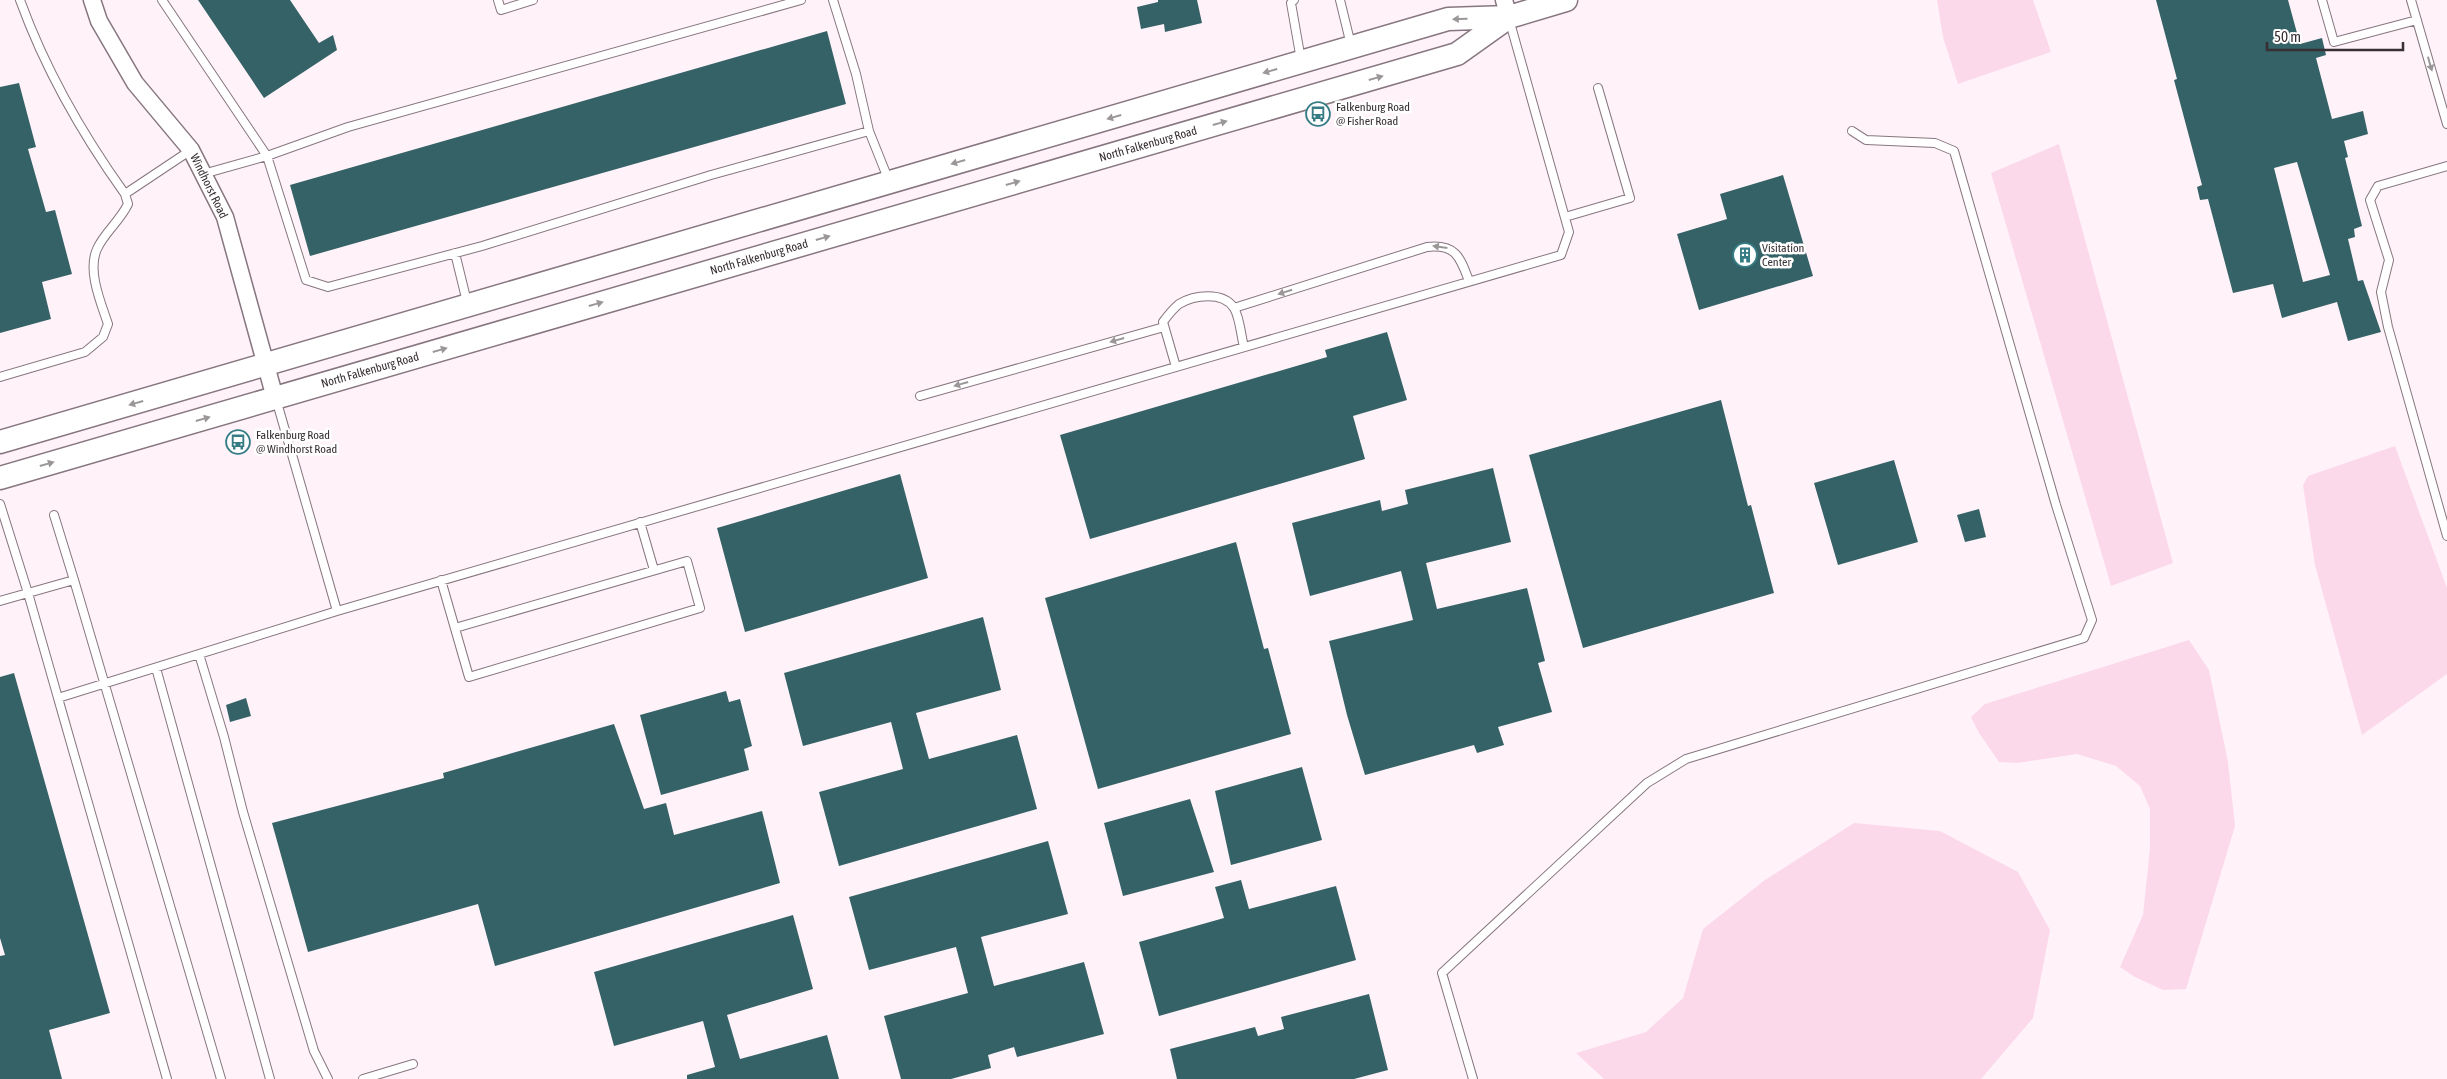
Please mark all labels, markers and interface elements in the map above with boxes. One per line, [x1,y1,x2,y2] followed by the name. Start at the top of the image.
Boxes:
[1452,15,1468,23] one-way arrow
[2267,20,2403,52] scale bar
[2274,28,2301,45] text: 50 m
[2426,56,2434,71] one-way arrow
[1262,68,1277,76] one-way arrow
[1368,73,1383,81] one-way arrow
[1336,100,1410,128] place label: Falkenburg Road @ Fisher Road
[1305,101,1331,127] bus stop icon: Falkenburg Road @ Fisher Road
[1107,113,1122,121] one-way arrow
[1212,118,1227,126] one-way arrow
[1097,123,1199,165] street label: North Falkenburg Road
[187,151,231,221] street label: Windhorst Road
[951,159,966,167] one-way arrow
[1006,178,1021,186] one-way arrow
[815,234,830,242] one-way arrow
[708,236,810,278] street label: North Falkenburg Road
[1762,241,1804,269] place label: Visitation Center
[1732,242,1758,268] building icon: Visitation Center
[1432,243,1448,251] one-way arrow
[1277,288,1292,296] one-way arrow
[588,300,603,308] one-way arrow
[1110,337,1125,345] one-way arrow
[432,345,447,353] one-way arrow
[319,349,421,391] street label: North Falkenburg Road
[953,381,968,389] one-way arrow
[128,399,143,407] one-way arrow
[195,414,210,422] one-way arrow
[256,428,337,456] place label: Falkenburg Road @ Windhorst Road
[225,429,251,455] bus stop icon: Falkenburg Road @ Windhorst Road
[39,460,54,468] one-way arrow

